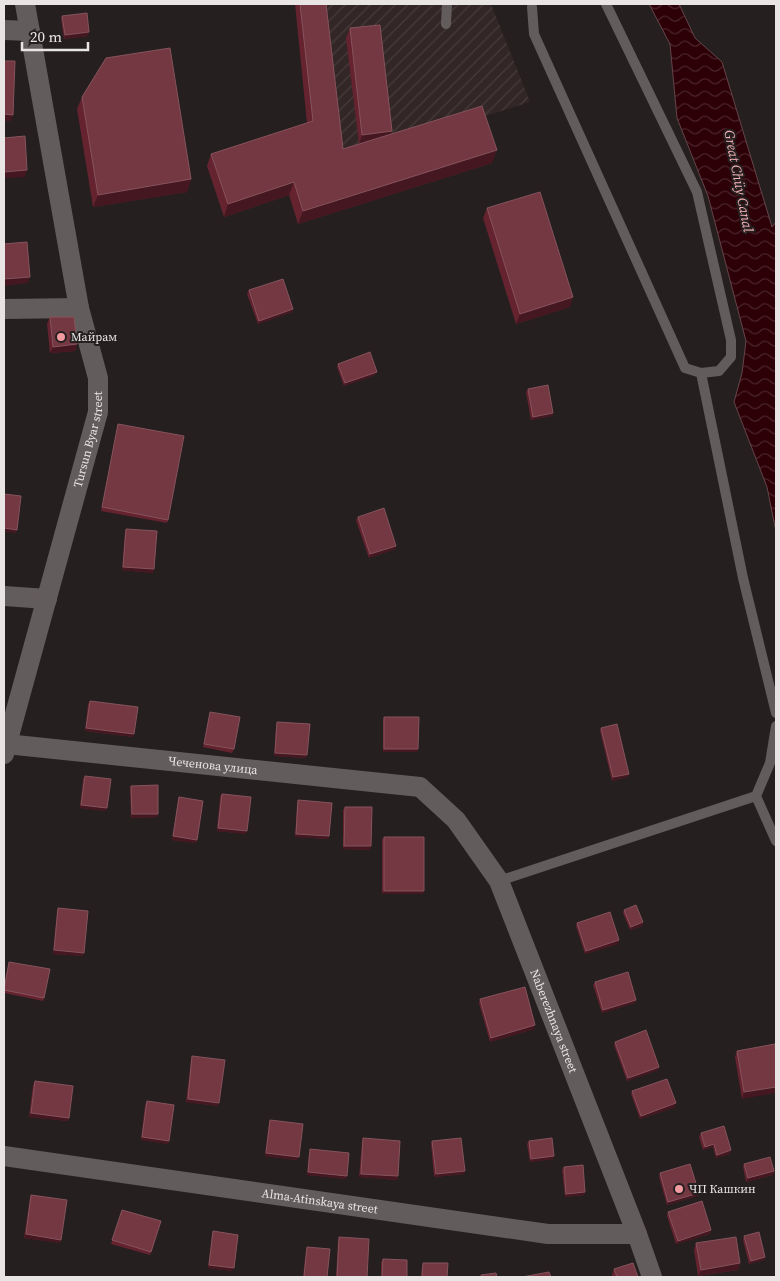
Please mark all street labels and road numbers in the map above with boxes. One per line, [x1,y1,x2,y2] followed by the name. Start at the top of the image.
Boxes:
[70,391,106,489] street label: Tursun Byar street
[167,753,259,778] street label: Чеченова улица
[526,967,581,1075] street label: Naberezhnaya street
[261,1185,379,1218] street label: Alma-Atinskaya street

